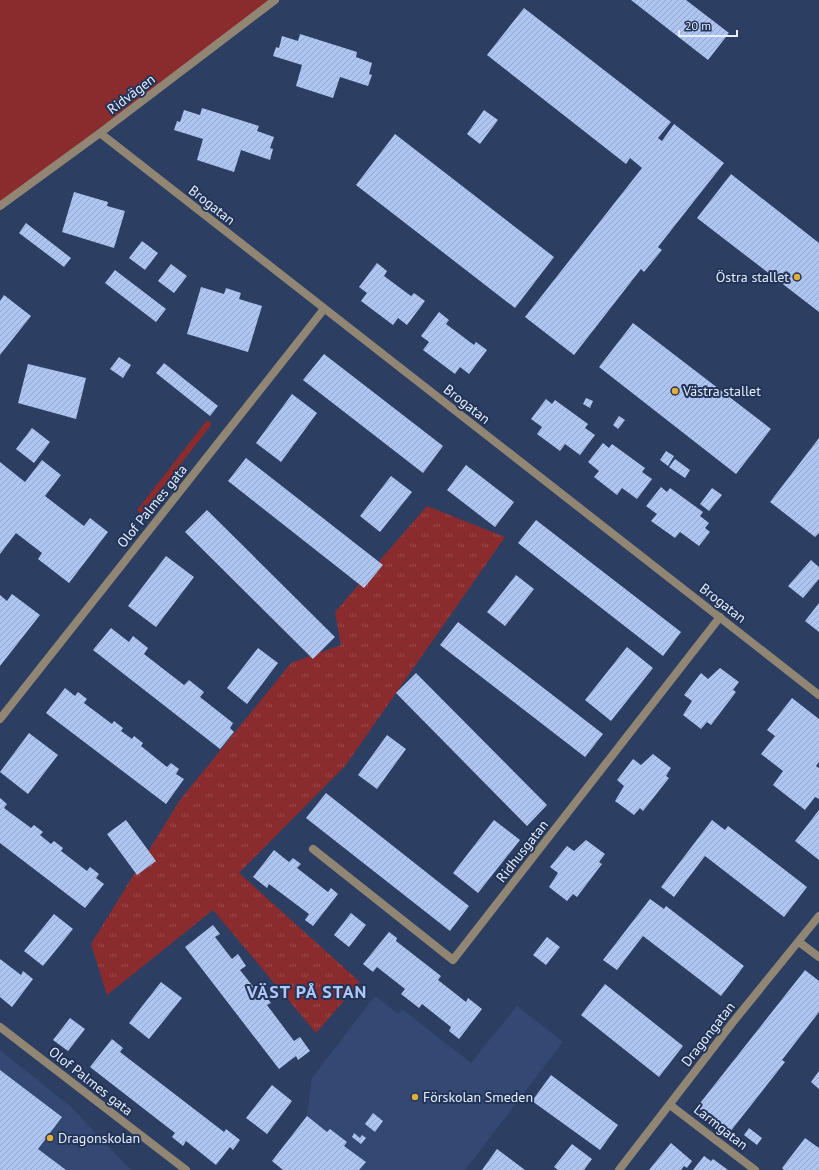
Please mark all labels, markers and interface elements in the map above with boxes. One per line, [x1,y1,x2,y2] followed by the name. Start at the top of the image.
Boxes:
[679,12,737,38] scale bar
[685,18,711,33] text: 20 m
[103,70,159,118] street label: Ridvägen
[185,181,239,229] street label: Brogatan
[716,268,789,286] place label: Östra stallet
[792,272,802,282] marker: Östra stallet
[440,380,494,428] street label: Brogatan
[682,382,761,400] place label: Västra stallet
[670,386,680,396] marker: Västra stallet
[113,461,191,551] street label: Olof Palmes gata
[696,579,750,627] street label: Brogatan
[492,816,552,886] street label: Ridhusgatan
[246,980,367,1003] district label: VÄST PÅ STAN
[677,998,739,1070] street label: Dragongatan
[45,1043,137,1119] street label: Olof Palmes gata
[423,1088,533,1106] place label: Förskolan Smeden
[410,1092,420,1102] marker: Förskolan Smeden
[690,1100,752,1154] street label: Larmgatan
[58,1129,140,1147] place label: Dragonskolan
[45,1133,55,1143] marker: Dragonskolan

